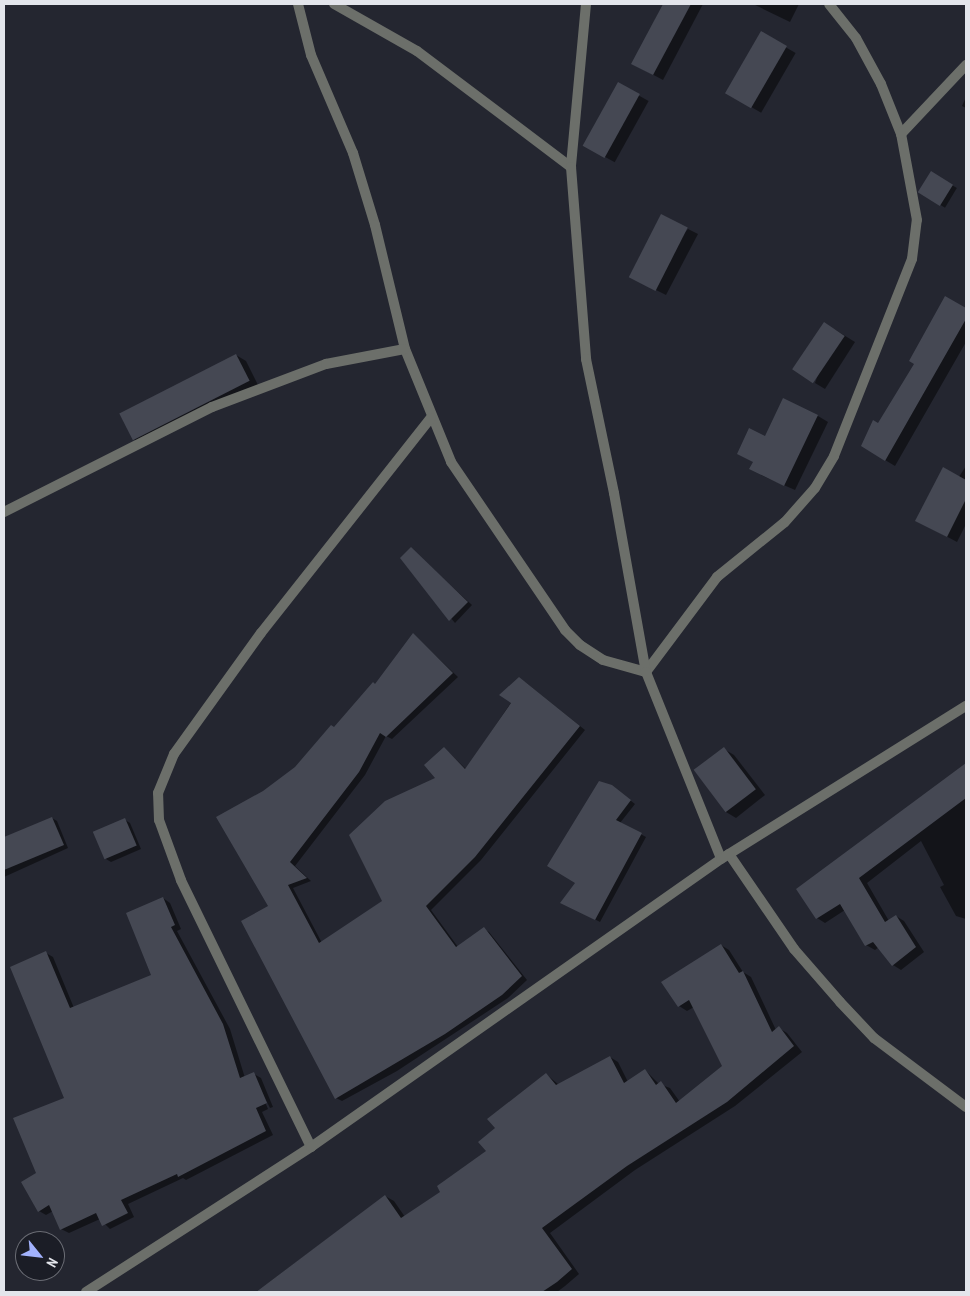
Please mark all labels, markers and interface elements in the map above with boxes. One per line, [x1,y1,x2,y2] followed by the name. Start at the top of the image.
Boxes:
[15,1231,65,1281] north arrow
[43,1255,62,1270] text: N

